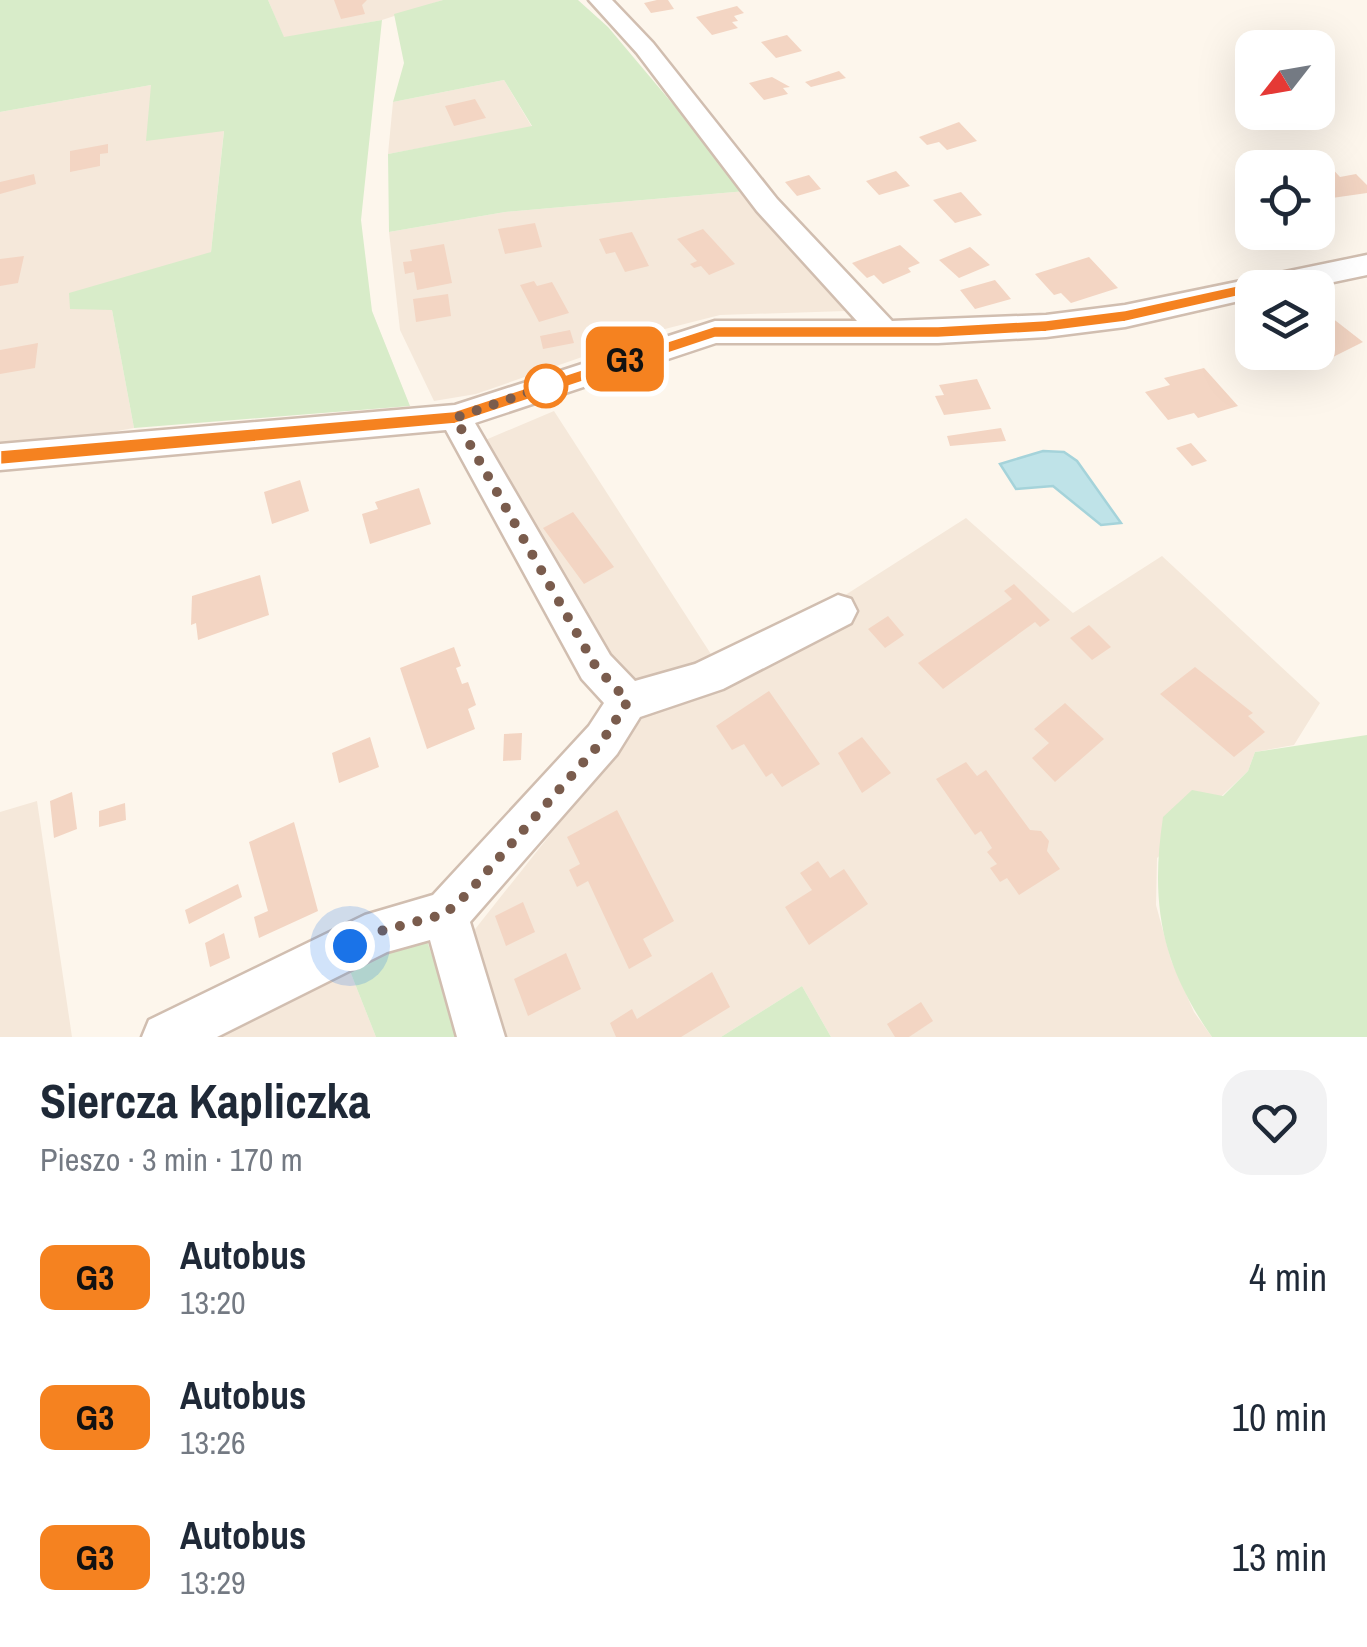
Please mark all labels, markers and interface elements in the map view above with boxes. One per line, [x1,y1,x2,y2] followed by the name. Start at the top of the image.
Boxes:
[1235,30,1335,130] north arrow
[1235,30,1335,370] map controls
[1235,150,1335,250] button: locate
[1235,270,1335,370] button: layers
[580,326,670,392] line badge: G3
[606,336,644,383] text: G3
[525,365,567,407] unlabelled marker
[325,921,375,971] your location
[40,1068,370,1133] text: Siercza Kapliczka
[1222,1070,1327,1175] button: heart
[40,1138,303,1181] text: Pieszo · 3 min · 170 m
[180,1230,306,1281] text: Autobus
[1249,1252,1327,1303] text: 4 min
[76,1254,114,1301] text: G3
[180,1281,246,1324] text: 13:20
[180,1370,306,1421] text: Autobus
[1232,1392,1327,1443] text: 10 min
[76,1394,114,1441] text: G3
[180,1421,246,1464] text: 13:26
[180,1510,306,1561] text: Autobus
[1232,1532,1327,1583] text: 13 min
[76,1534,114,1581] text: G3
[180,1561,246,1604] text: 13:29

